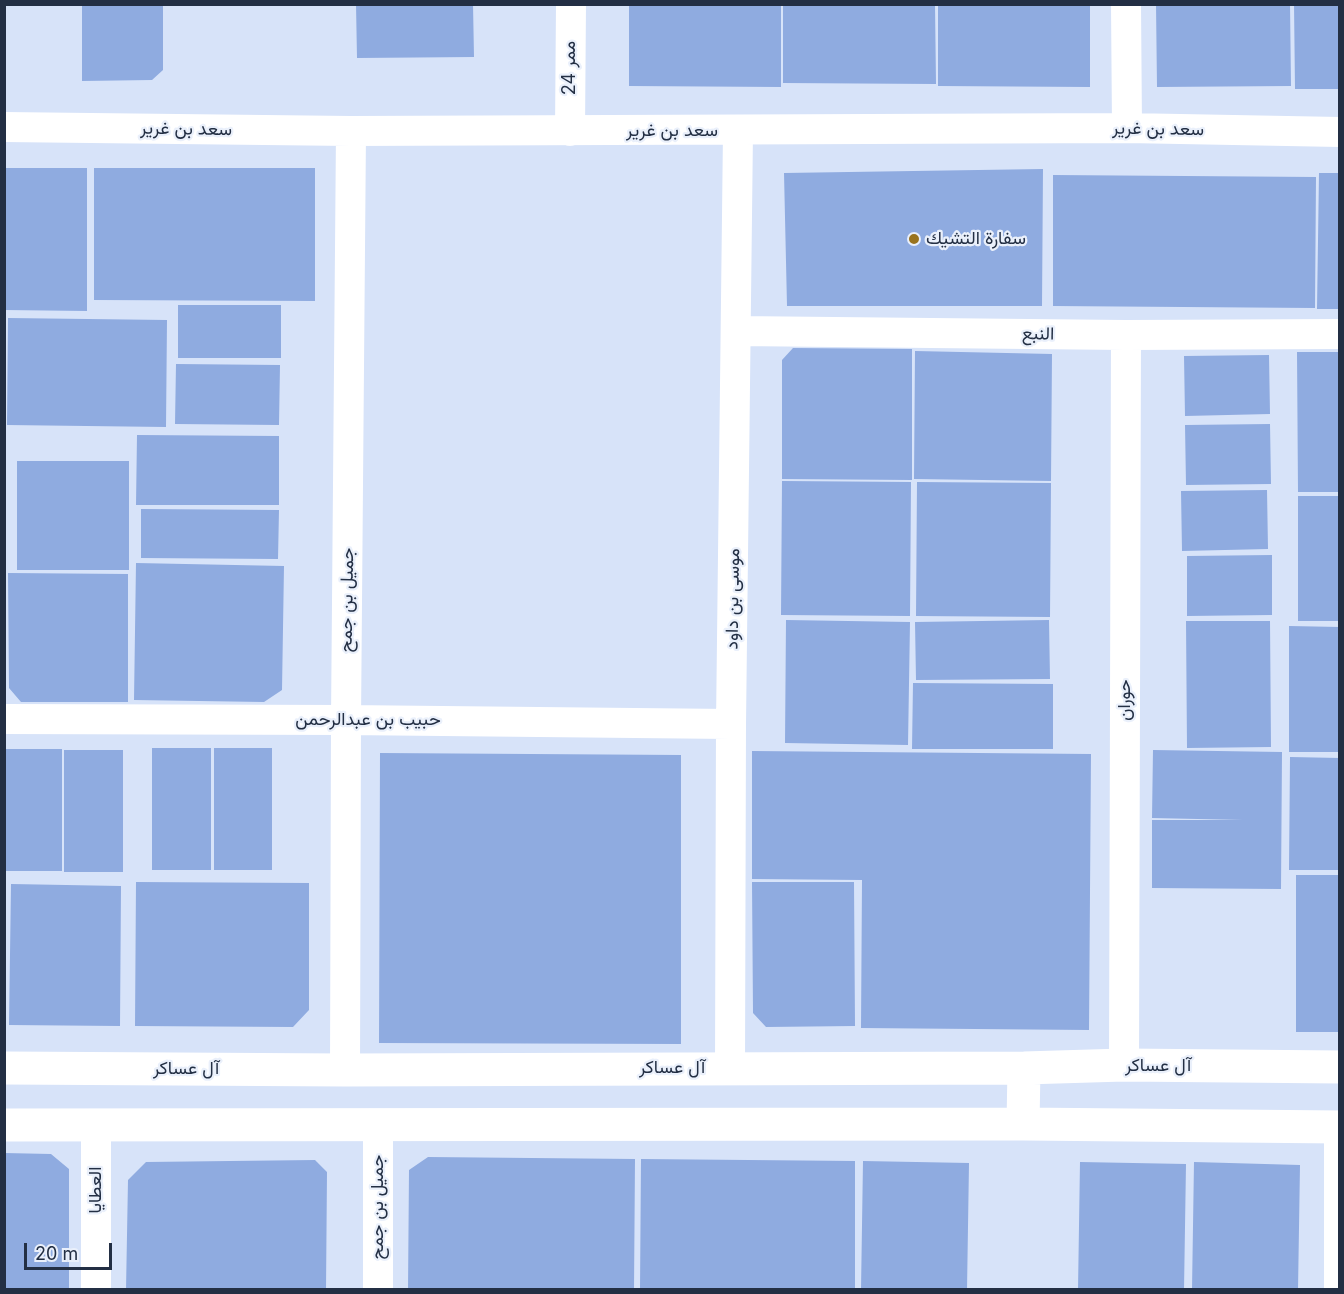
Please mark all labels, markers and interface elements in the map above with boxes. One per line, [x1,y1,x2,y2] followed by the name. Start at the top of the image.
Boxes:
[559,41,581,95] street label: ممر 24
[140,117,232,141] street label: سعد بن غرير
[1112,117,1204,141] street label: سعد بن غرير
[626,120,718,142] street label: سعد بن غرير
[926,228,1026,250] place label: سفارة التشيك
[907,232,921,246] marker: سفارة التشيك
[1022,323,1054,345] street label: النبع
[335,547,359,653] street label: جميل بن جمح
[721,548,745,650] street label: موسى بن داود
[1114,679,1136,721] street label: حوران
[295,709,441,731] street label: حبيب بن عبدالرحمن
[1125,1055,1191,1077] street label: آل عساكر
[639,1057,705,1079] street label: آل عساكر
[153,1058,219,1080] street label: آل عساكر
[367,1155,389,1259] street label: جميل بن جمح
[85,1167,107,1213] street label: العطايا
[27,1231,116,1269] scale bar
[35,1243,78,1264] text: 20 m

